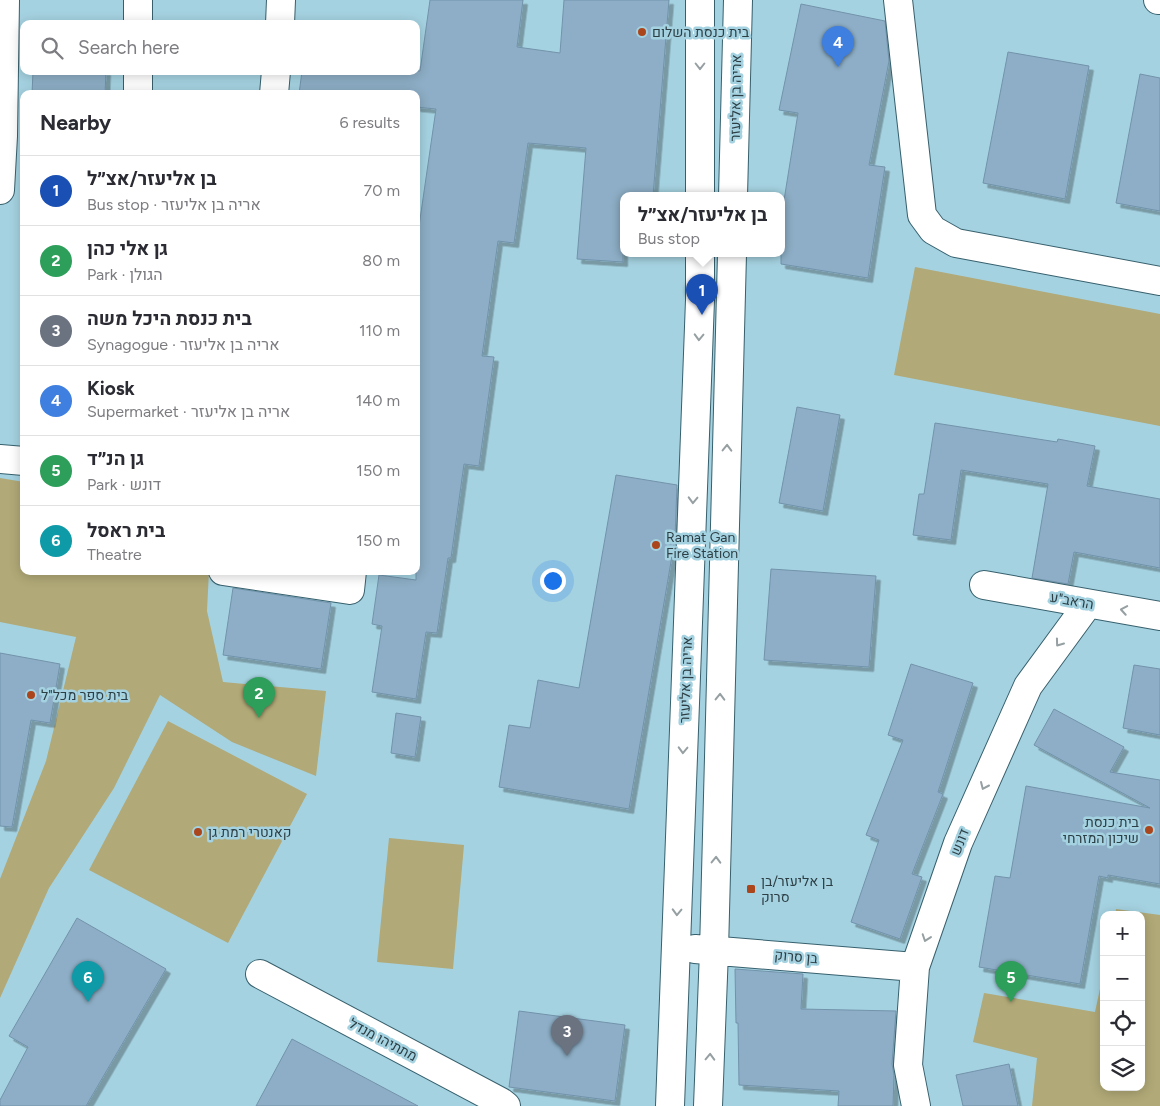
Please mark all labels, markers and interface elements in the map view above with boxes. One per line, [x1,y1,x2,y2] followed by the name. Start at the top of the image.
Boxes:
[20,20,420,75] search box
[652,24,750,41] place label: בית כנסת השלום
[636,26,648,38] marker: בית כנסת השלום
[822,26,854,67] pin: 4
[38,34,66,62] icon: search
[78,36,180,59] text: Search here
[727,54,745,142] street label: אריה בן אליעזר
[695,62,705,70] one-way arrow
[40,110,111,135] text: Nearby
[339,113,400,132] text: 6 results
[87,167,217,190] text: בן אליעזר/אצ״ל
[53,181,59,200] text: 1
[364,181,400,200] text: 70 m
[620,192,785,257] popup
[87,195,261,214] text: Bus stop · אריה בן אליעזר
[638,203,767,226] text: בן אליעזר/אצ״ל
[638,229,700,248] text: Bus stop
[87,237,168,260] text: גן אלי כהן
[51,251,61,270] text: 2
[362,251,400,270] text: 80 m
[87,265,163,284] text: Park · הגולן
[686,274,718,315] pin: 1
[87,307,252,330] text: בית כנסת היכל משה
[52,321,60,340] text: 3
[359,321,400,340] text: 110 m
[694,334,704,342] one-way arrow
[87,335,279,354] text: Synagogue · אריה בן אליעזר
[87,377,135,400] text: Kiosk
[51,391,61,410] text: 4
[356,391,400,410] text: 140 m
[87,402,290,421] text: Supermarket · אריה בן אליעזר
[722,443,732,451] one-way arrow
[87,447,144,470] text: גן הנ״ד
[51,461,61,480] text: 5
[356,461,400,480] text: 150 m
[87,475,161,494] text: Park · דונש
[687,496,698,504] one-way arrow
[87,519,165,542] text: בית ראסל
[666,529,738,562] place label: Ramat Gan Fire Station
[51,531,61,550] text: 6
[356,531,400,550] text: 150 m
[650,539,662,551] marker: Ramat Gan Fire Station
[87,545,142,564] text: Theatre
[540,568,566,594] your location
[1049,589,1095,613] street label: הראב"ע
[1119,605,1128,615] one-way arrow
[676,636,696,724] street label: אריה בן אליעזר
[1056,637,1065,647] one-way arrow
[243,677,275,718] pin: 2
[41,687,129,704] place label: בית ספר מכל"ל
[25,689,37,701] marker: בית ספר מכל"ל
[715,693,726,701] one-way arrow
[678,746,689,754] one-way arrow
[979,781,990,790] one-way arrow
[1063,814,1140,847] place label: בית כנסת שיכון המזרחי
[208,824,291,841] place label: קאנטרי רמת גן
[1143,824,1155,836] marker: בית כנסת שיכון המזרחי
[192,826,204,838] marker: קאנטרי רמת גן
[947,826,973,858] street label: דונש
[711,856,721,864] one-way arrow
[761,873,834,906] place label: בן אליעזר/בן סרוק
[745,883,757,895] marker: בן אליעזר/בן סרוק
[672,908,683,916] one-way arrow
[1100,911,1145,1091] map controls
[1100,911,1145,956] button: +
[922,933,932,942] one-way arrow
[774,947,819,967] street label: בן סרוק
[1100,956,1145,1001] button: −
[72,961,104,1002] pin: 6
[995,961,1027,1002] pin: 5
[1100,1001,1145,1046] button: locate
[346,1015,420,1065] street label: מתתיהו מנדל
[551,1015,583,1056] pin: 3
[1100,1046,1145,1091] button: layers
[705,1053,715,1061] one-way arrow

